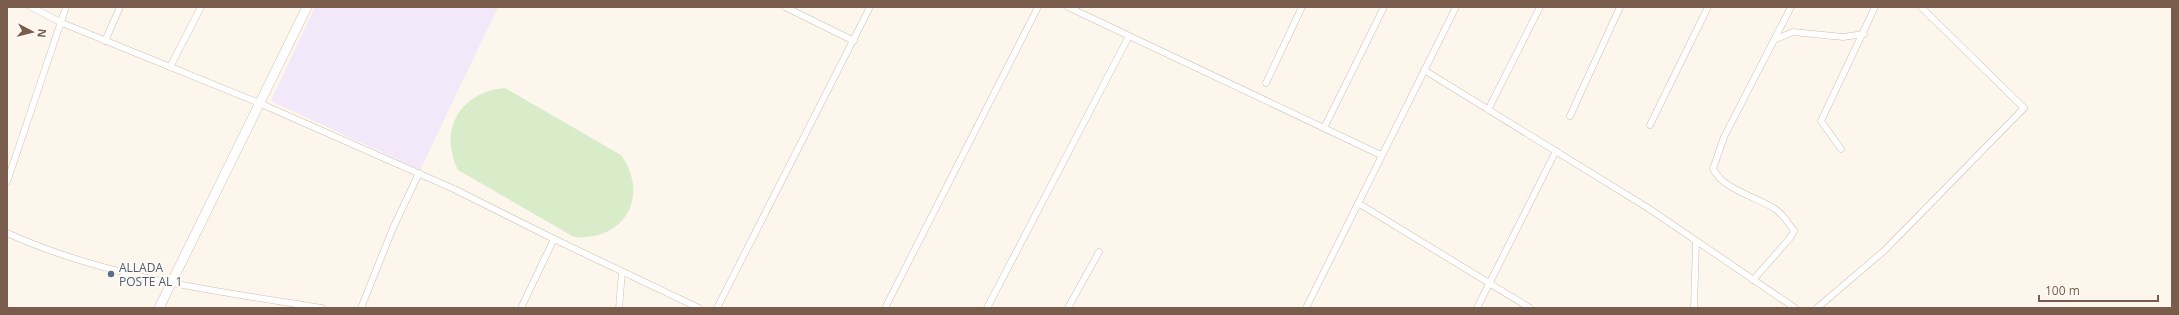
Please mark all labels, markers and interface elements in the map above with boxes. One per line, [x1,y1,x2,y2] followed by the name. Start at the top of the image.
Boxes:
[12,12,52,52] north arrow
[34,28,50,39] text: N
[119,259,182,290] place label: ALLADA POSTE AL 1
[106,269,116,279] marker: ALLADA POSTE AL 1
[2039,277,2158,303] scale bar
[2045,282,2080,299] text: 100 m

